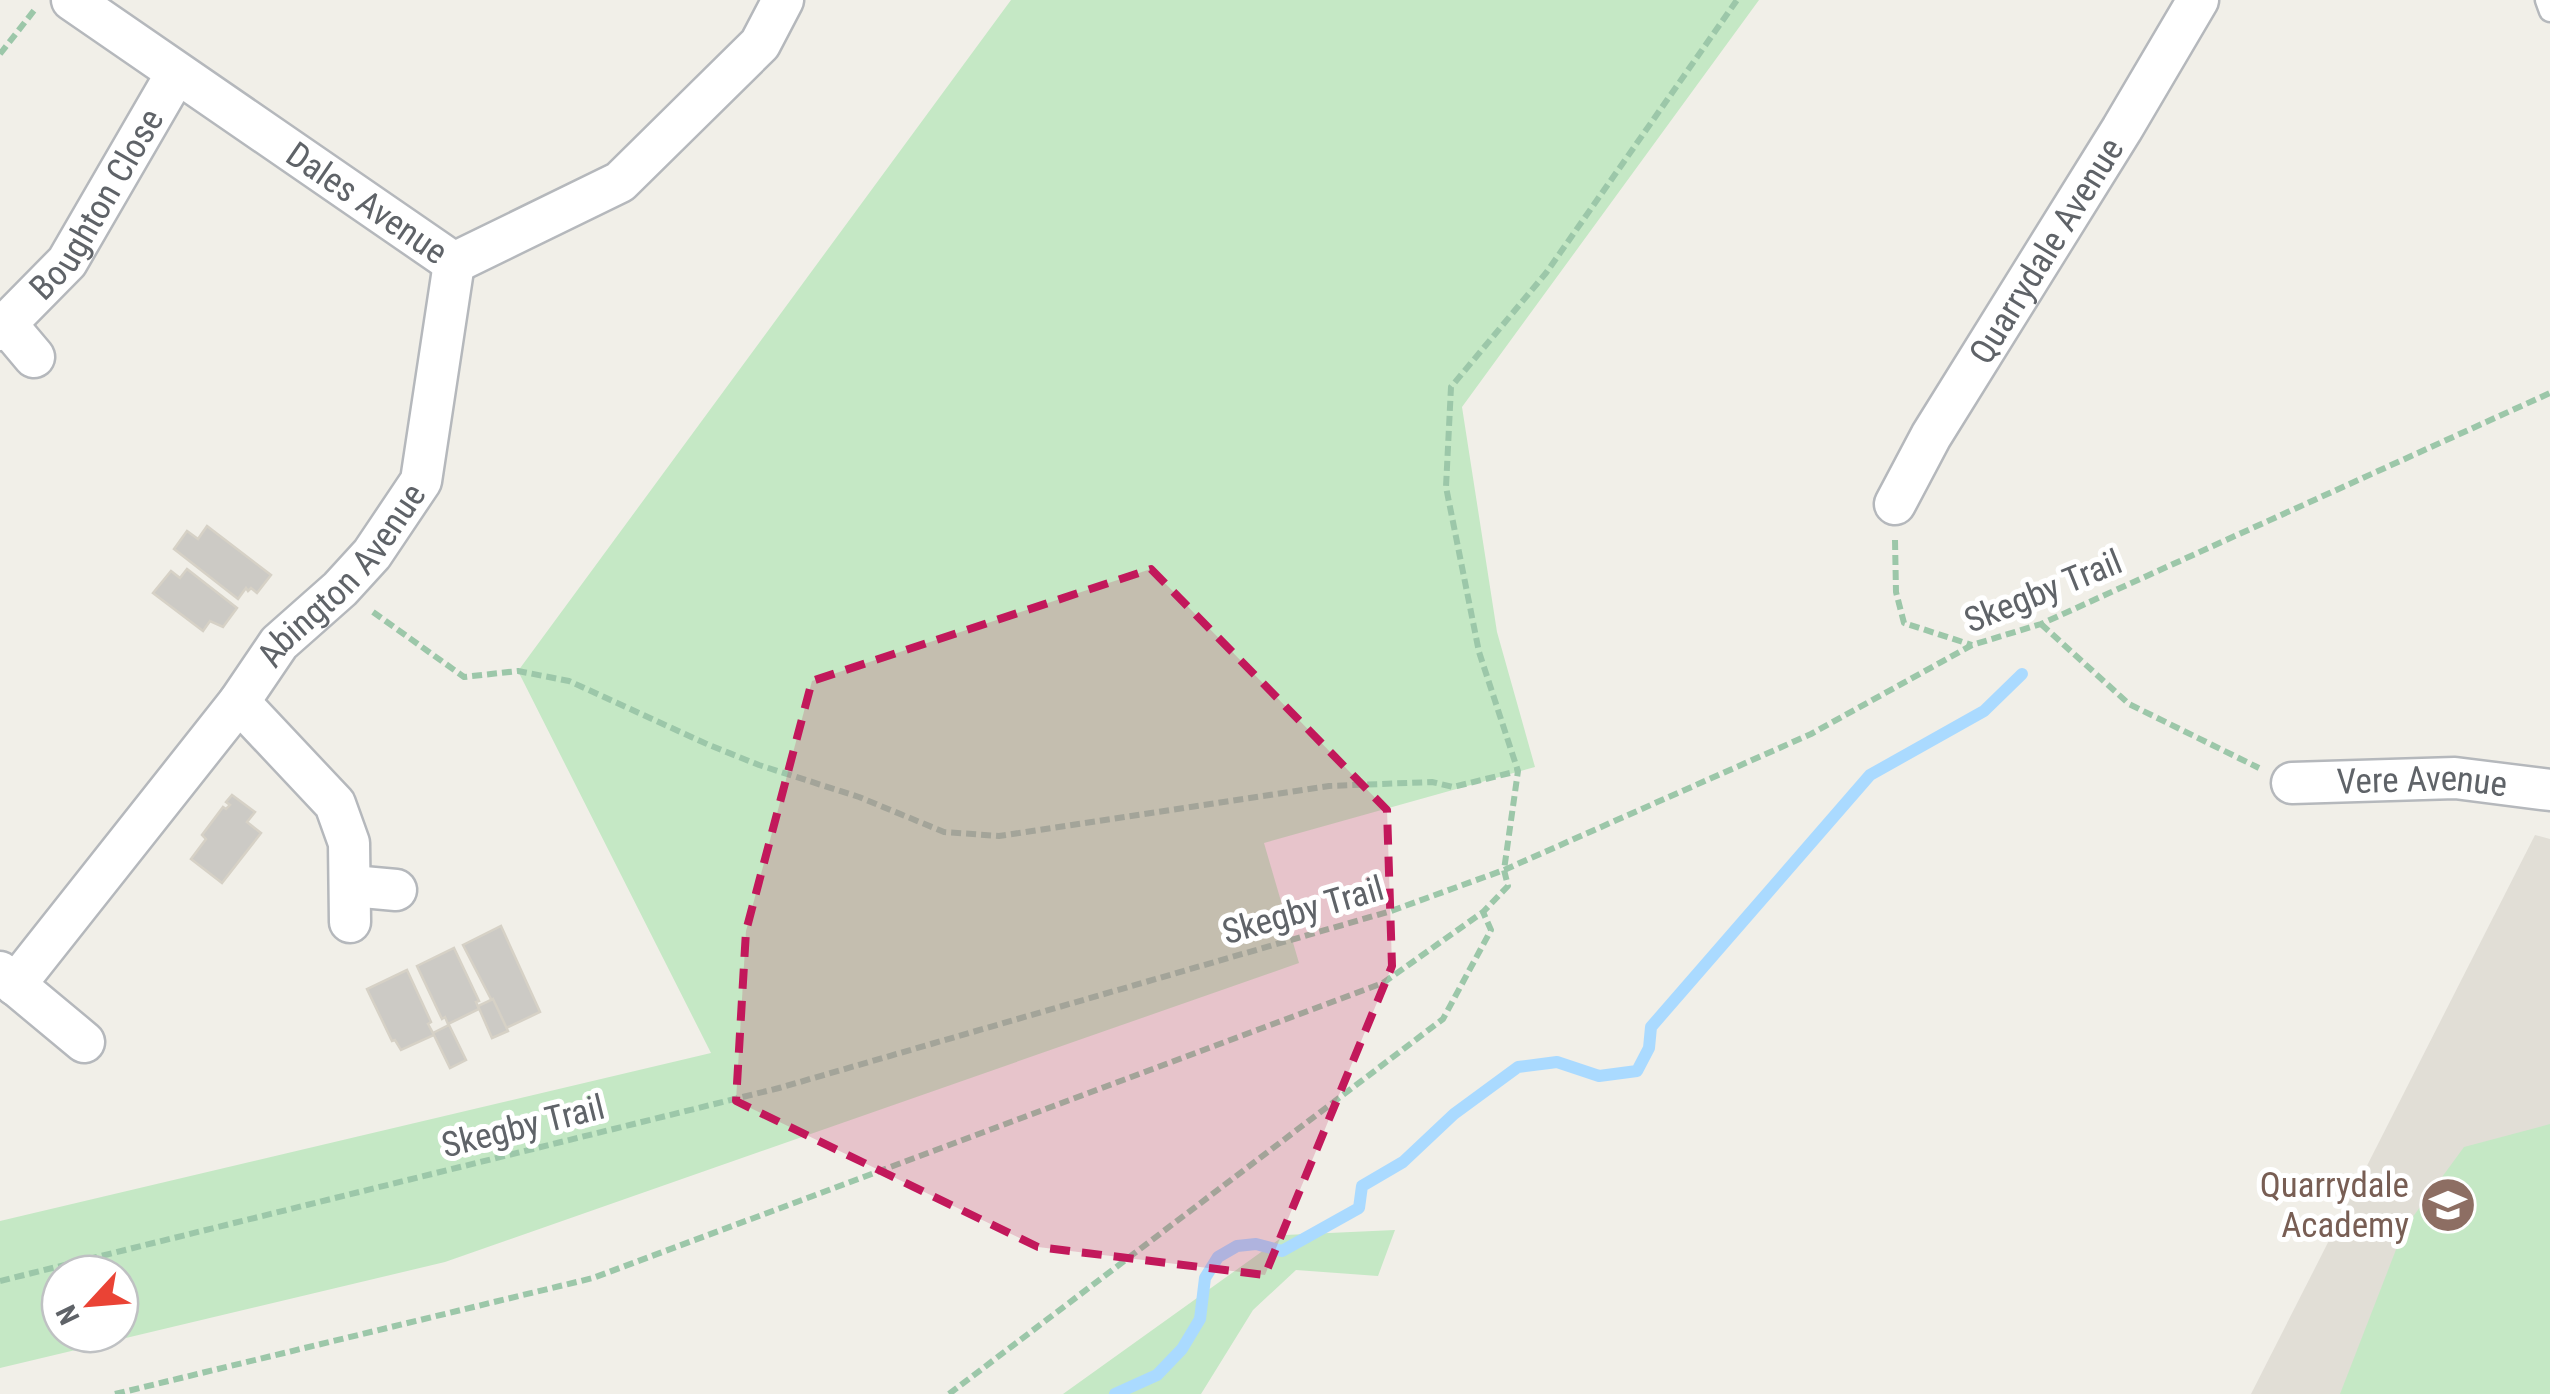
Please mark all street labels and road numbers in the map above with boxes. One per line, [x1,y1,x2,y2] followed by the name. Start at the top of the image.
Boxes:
[21,102,172,308] street label: Boughton Close
[1961,131,2132,372] street label: Quarrydale Avenue
[278,134,455,273] street label: Dales Avenue
[249,476,434,674] street label: Abington Avenue
[1959,541,2128,642] street label: Skegby Trail
[2336,758,2509,805] street label: Vere Avenue
[1218,868,1389,953] street label: Skegby Trail
[438,1087,609,1166] street label: Skegby Trail

